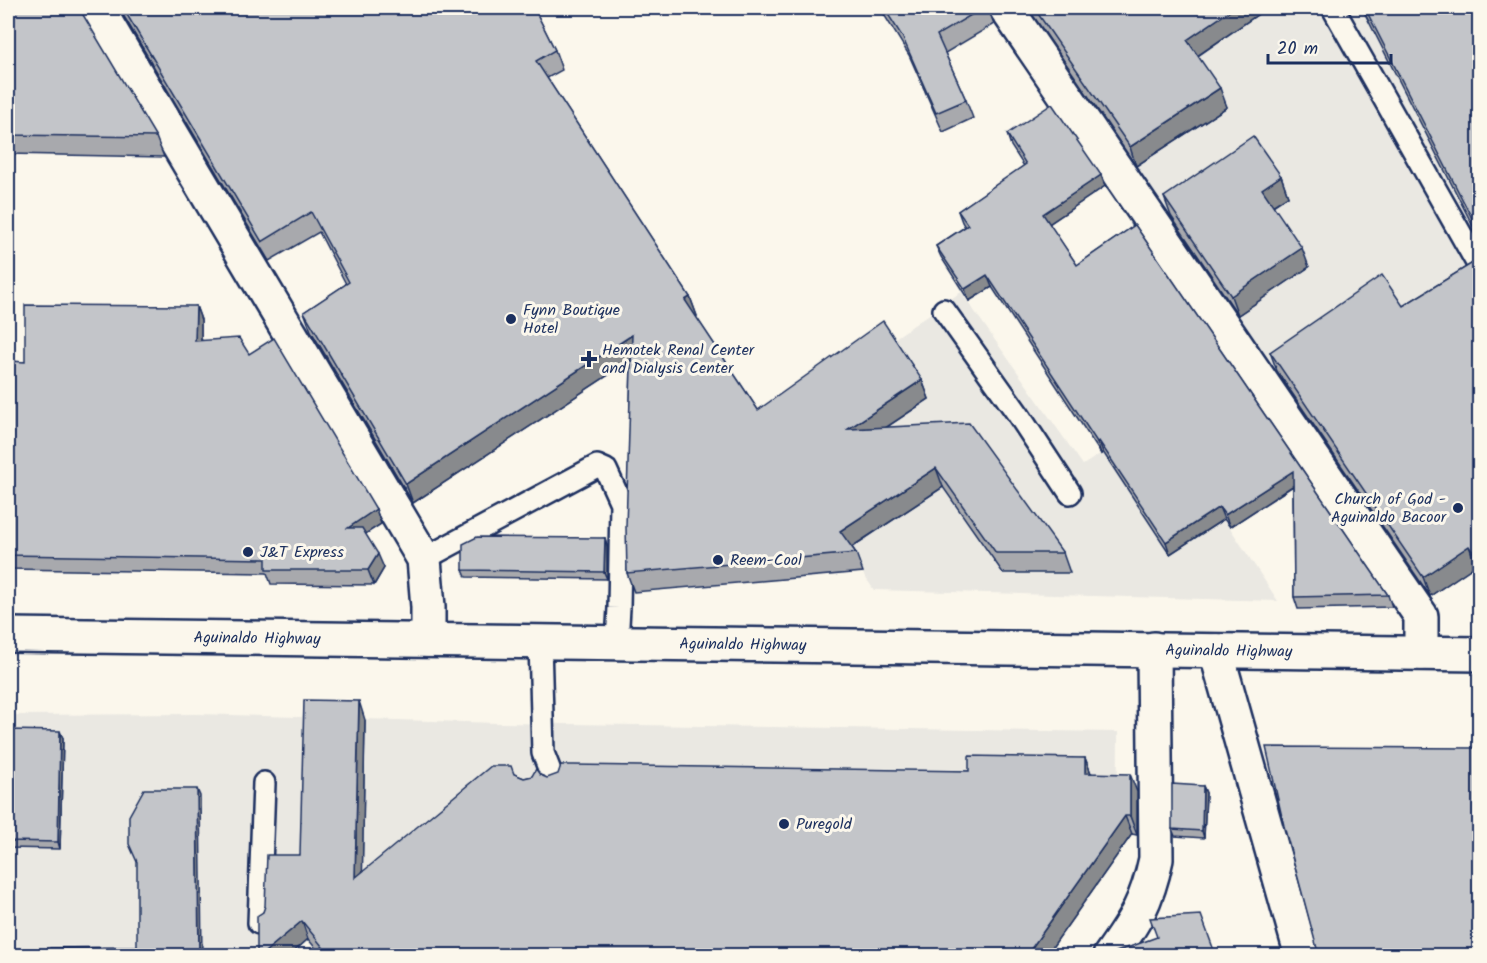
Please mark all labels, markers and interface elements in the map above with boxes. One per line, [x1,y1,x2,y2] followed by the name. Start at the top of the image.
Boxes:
[1268,27,1391,65] scale bar
[1277,35,1318,64] text: 20 m
[523,298,620,341] place label: Fynn Boutique Hotel
[504,312,518,326] marker: Fynn Boutique Hotel
[602,338,756,381] place label: Hemotek Renal Center and Dialysis Center
[580,350,598,368] marker: Hemotek Renal Center and Dialysis Center
[1331,487,1448,530] place label: Church of God - Aguinaldo Bacoor
[1451,501,1465,515] marker: Church of God - Aguinaldo Bacoor
[260,540,344,565] place label: J&T Express
[241,545,255,559] marker: J&T Express
[730,548,802,573] place label: Reem-Cool
[711,553,725,567] marker: Reem-Cool
[193,625,321,652] street label: Aguinaldo Highway
[679,631,807,658] street label: Aguinaldo Highway
[1165,637,1293,664] street label: Aguinaldo Highway
[796,812,853,837] place label: Puregold
[777,817,791,831] marker: Puregold

